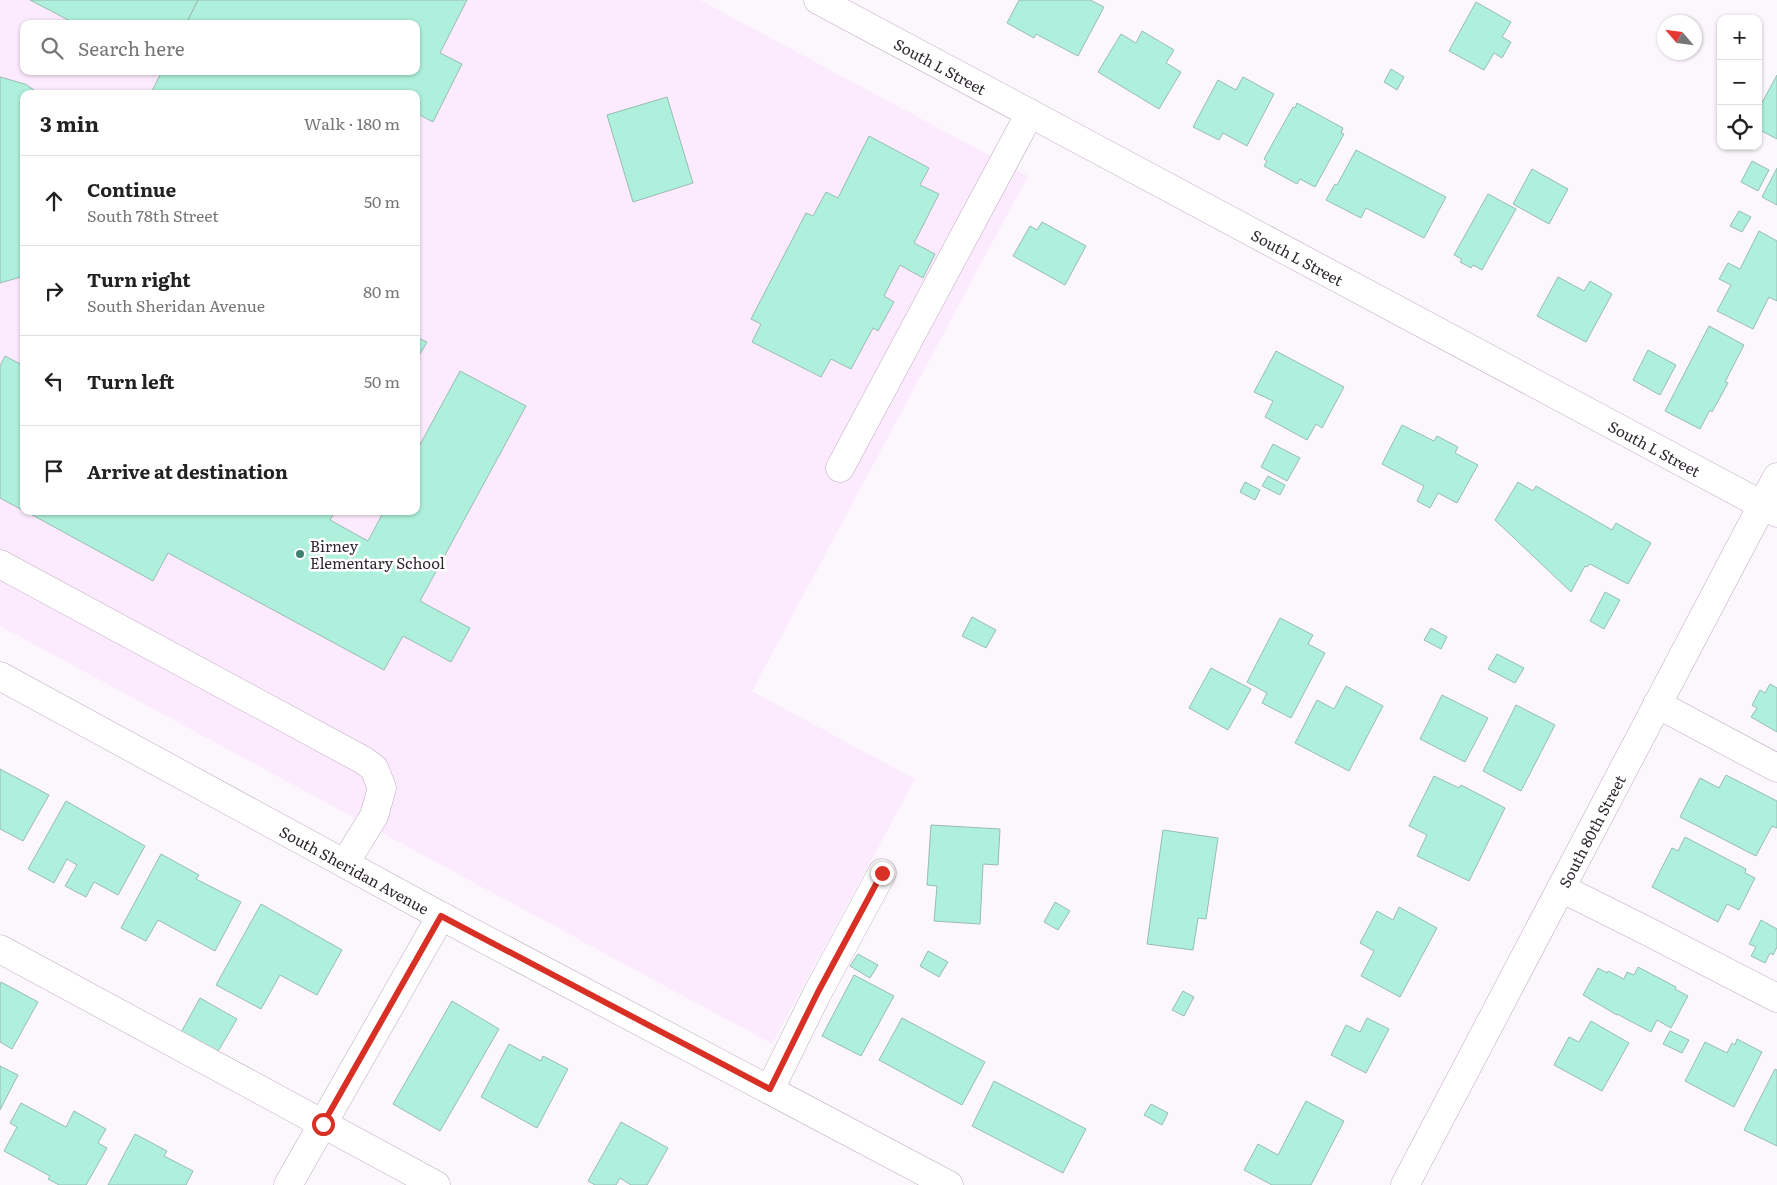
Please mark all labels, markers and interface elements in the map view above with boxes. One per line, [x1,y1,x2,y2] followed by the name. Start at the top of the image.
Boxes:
[1657,15,1702,60] north arrow
[1717,15,1762,150] map controls
[1717,15,1762,60] button: +
[20,20,420,75] search box
[890,32,991,100] street label: South L Street
[38,34,66,62] icon: search
[78,34,185,62] text: Search here
[1717,60,1762,105] button: −
[1717,105,1762,150] button: locate
[40,107,99,138] text: 3 min
[304,111,400,135] text: Walk · 180 m
[87,175,176,203] text: Continue
[40,187,68,215] icon: ahead
[364,189,400,213] text: 50 m
[87,203,219,227] text: South 78th Street
[1248,223,1348,291] street label: South L Street
[87,265,191,293] text: Turn right
[40,277,68,305] icon: right
[363,279,400,303] text: 80 m
[87,293,265,317] text: South Sheridan Avenue
[40,367,68,395] icon: left
[87,367,174,395] text: Turn left
[364,369,400,393] text: 50 m
[1605,414,1705,482] street label: South L Street
[40,457,68,485] icon: arrive
[87,457,288,485] text: Arrive at destination
[310,534,445,574] place label: Birney Elementary School
[294,548,306,560] marker: Birney Elementary School
[1552,770,1630,891] street label: South 80th Street
[276,819,434,919] street label: South Sheridan Avenue
[871,862,894,885] route end
[312,1113,335,1136] route start

